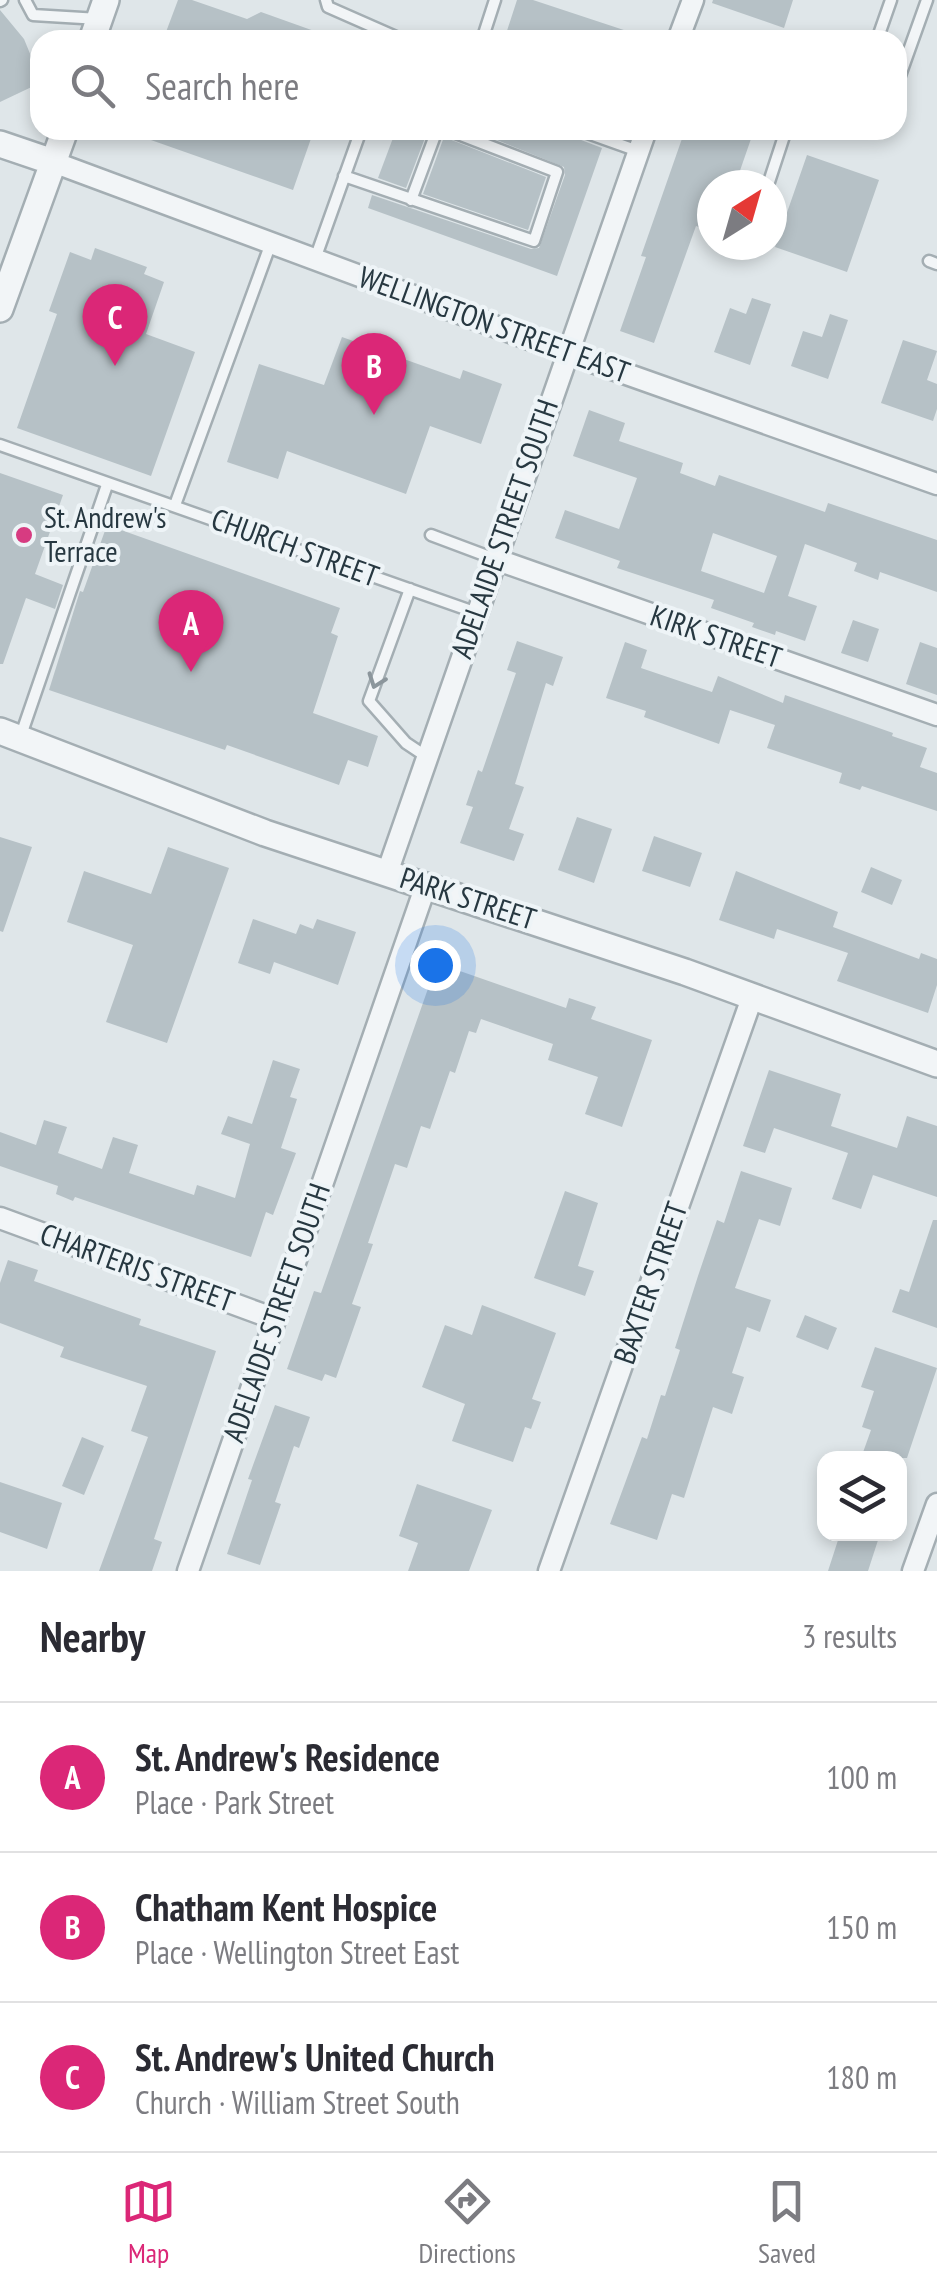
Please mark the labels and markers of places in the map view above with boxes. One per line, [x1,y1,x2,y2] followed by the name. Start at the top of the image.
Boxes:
[82,284,148,366] pin: C
[342,332,406,415] pin: B
[44,497,166,570] place label: St. Andrew's Terrace
[13,524,35,546] marker: St. Andrew's Terrace
[158,590,224,672] pin: A

